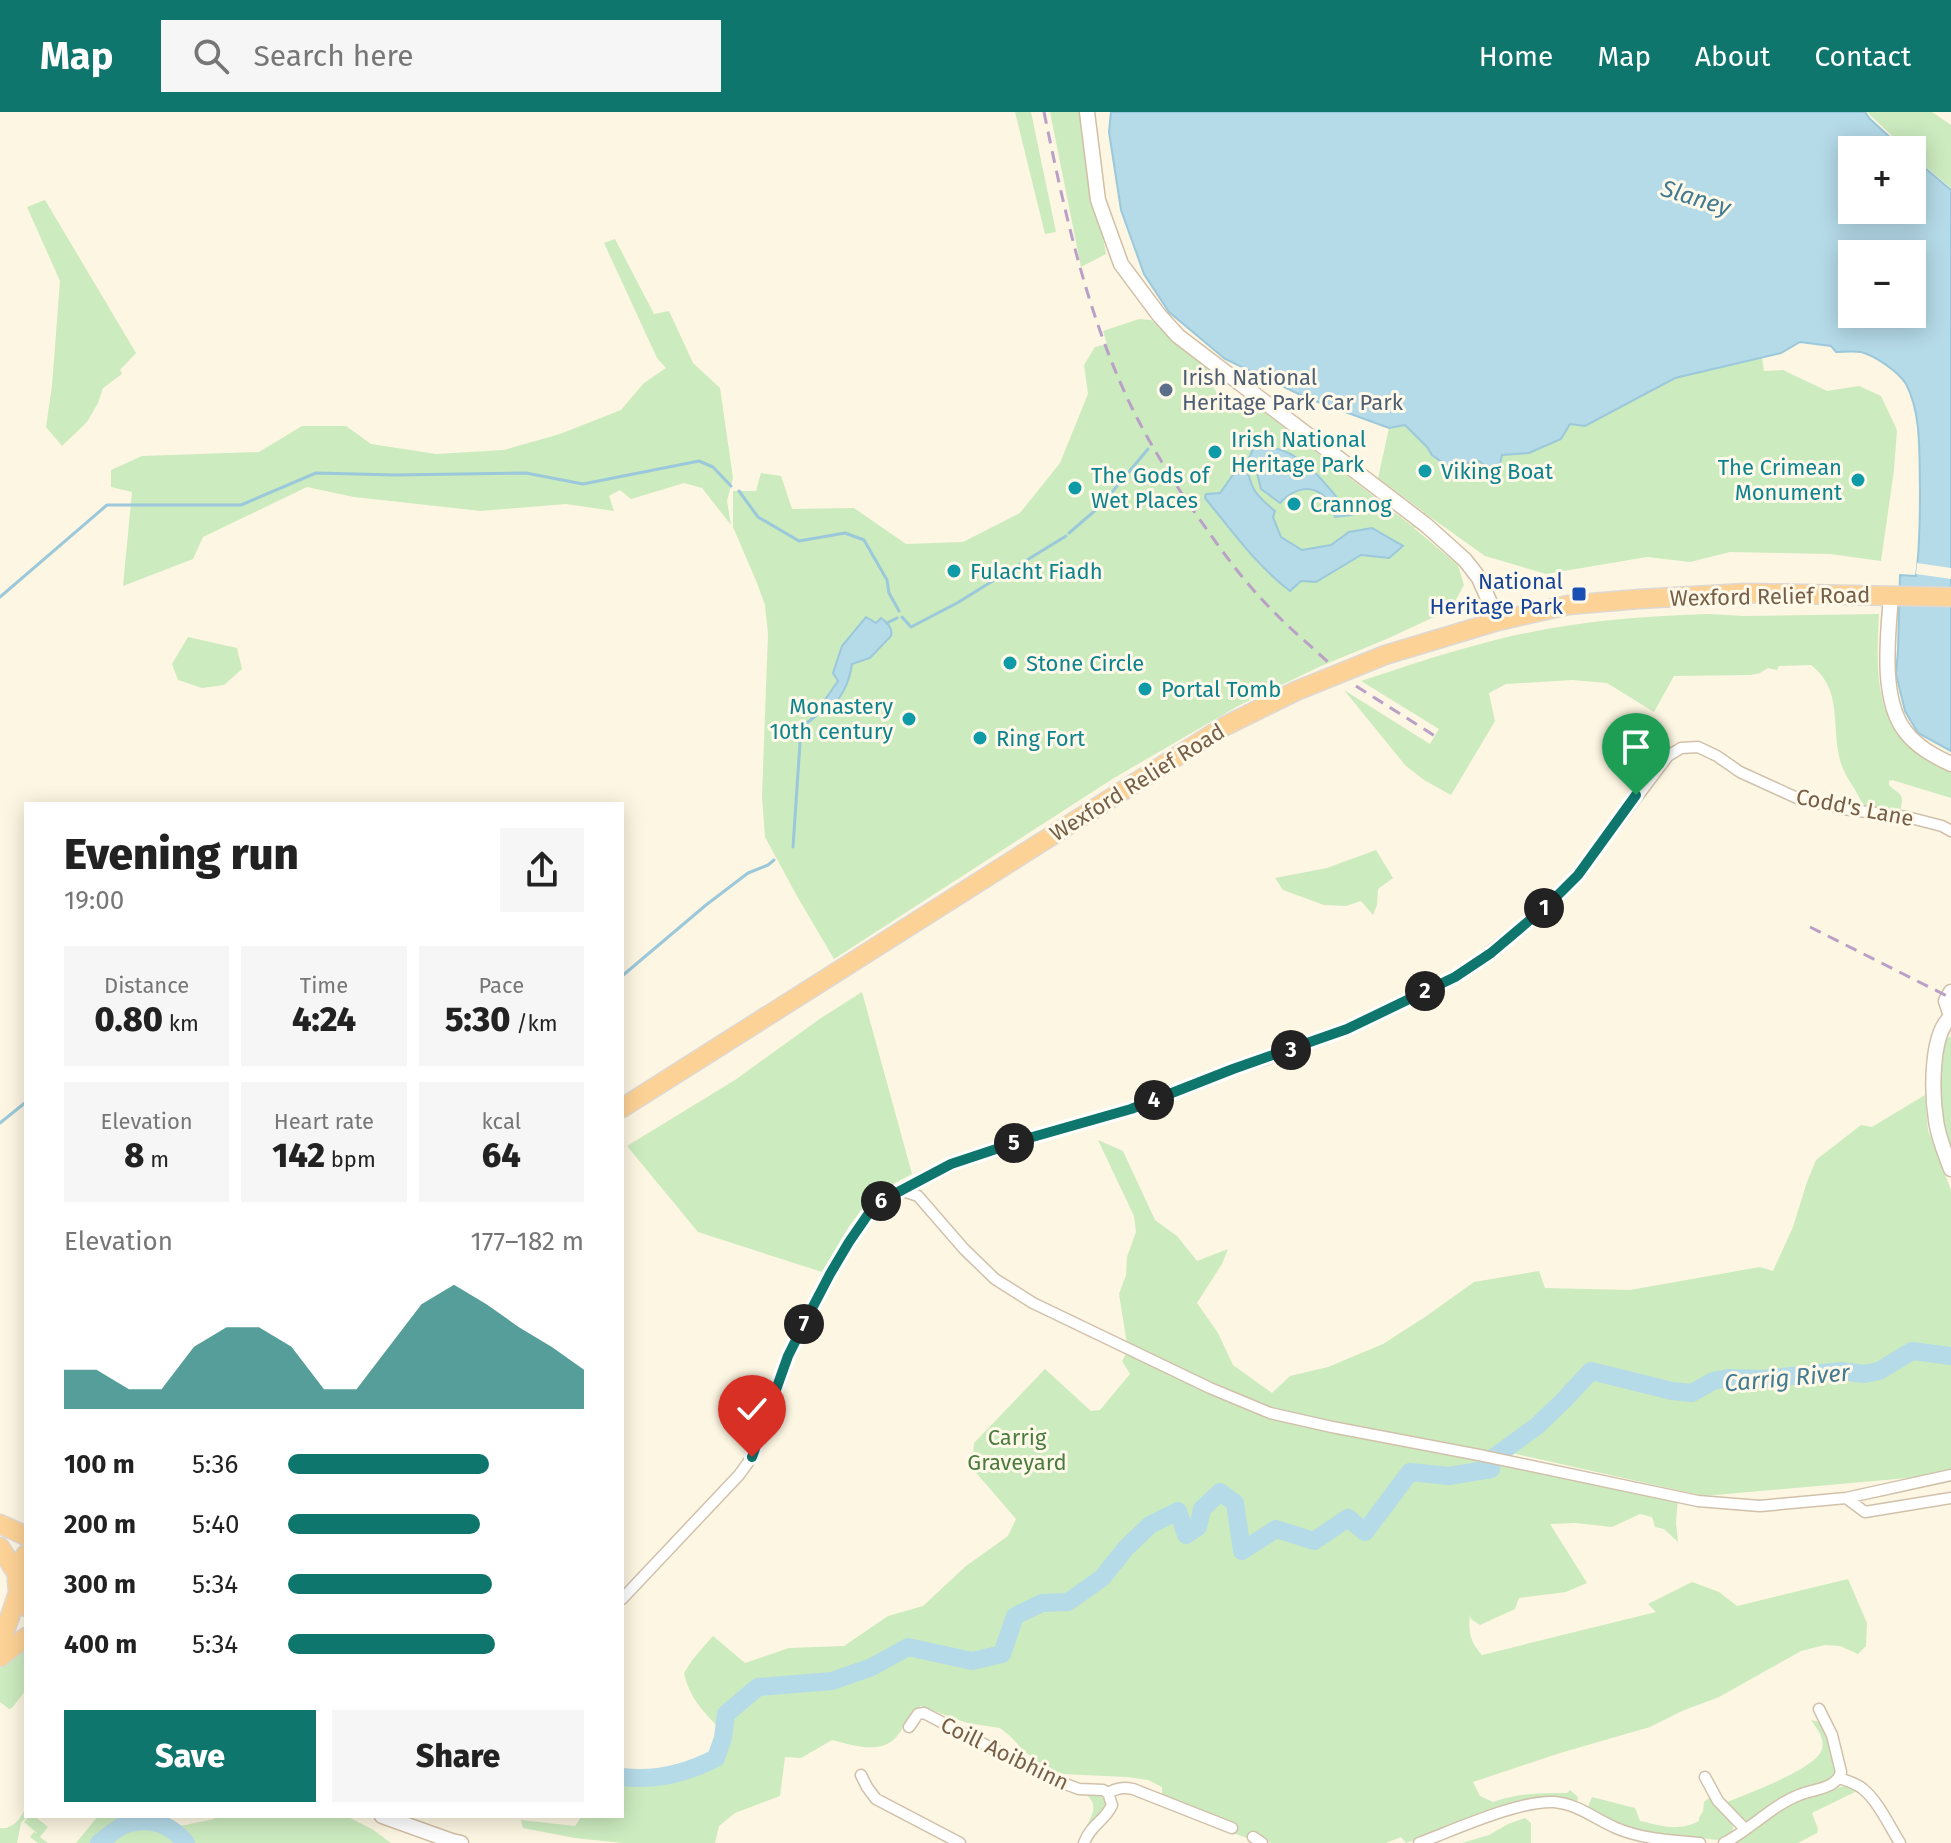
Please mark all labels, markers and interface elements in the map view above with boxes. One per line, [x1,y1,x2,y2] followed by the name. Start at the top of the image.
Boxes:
[161,20,721,92] search box
[40,33,113,79] text: Map
[189,34,233,78] icon: search
[253,38,414,74] text: Search here
[1479,40,1553,73] text: Home
[1597,40,1651,73] text: Map
[1695,40,1770,73] text: About
[1814,40,1911,73] text: Contact
[1838,136,1926,328] map controls
[1838,136,1926,224] button: +
[1657,174,1735,222] water label: Slaney
[1838,240,1926,328] button: −
[1182,364,1404,416] place label: Irish National Heritage Park Car Park
[1157,381,1175,399] marker: Irish National Heritage Park Car Park
[1231,426,1366,478] place label: Irish National Heritage Park
[1206,443,1224,461] marker: Irish National Heritage Park
[1718,454,1842,506] place label: The Crimean Monument
[1441,458,1553,485] place label: Viking Boat
[1091,462,1211,514] place label: The Gods of Wet Places
[1416,462,1434,480] marker: Viking Boat
[1849,471,1867,489] marker: The Crimean Monument
[1066,479,1084,497] marker: The Gods of Wet Places
[1310,491,1392,518] place label: Crannog
[1285,495,1303,513] marker: Crannog
[970,558,1103,585] place label: Fulacht Fiadh
[945,562,963,580] marker: Fulacht Fiadh
[1430,568,1564,620] place label: National Heritage Park
[1669,581,1871,612] street label: Wexford Relief Road
[1570,585,1588,603] marker: National Heritage Park
[1026,650,1144,677] place label: Stone Circle
[1001,654,1019,672] marker: Stone Circle
[1161,676,1281,703] place label: Portal Tomb
[1136,680,1154,698] marker: Portal Tomb
[770,693,893,745] place label: Monastery 10th century
[900,710,918,728] marker: Monastery 10th century
[1602,713,1670,795] pin
[1045,718,1230,847] street label: Wexford Relief Road
[996,725,1085,752] place label: Ring Fort
[1614,725,1658,769] icon: arrive
[971,729,989,747] marker: Ring Fort
[1794,783,1916,832] street label: Codd's Lane
[64,828,299,881] text: Evening run
[500,828,584,912] button: share
[64,885,124,916] text: 19:00
[1524,888,1564,928] pin: 1
[1539,894,1549,921] text: 1
[1405,971,1445,1011] pin: 2
[104,972,189,999] text: Distance
[300,972,348,999] text: Time
[479,972,524,999] text: Pace
[1419,977,1431,1004] text: 2
[94,999,163,1040] text: 0.80
[292,999,356,1040] text: 4:24
[445,999,510,1040] text: 5:30
[163,1010,199,1037] text: km
[510,1010,558,1037] text: /km
[1271,1030,1311,1070] pin: 3
[1285,1036,1297,1063] text: 3
[1134,1080,1174,1120] pin: 4
[1148,1086,1160,1113] text: 4
[101,1108,193,1135] text: Elevation
[274,1108,374,1135] text: Heart rate
[482,1108,521,1135] text: kcal
[994,1123,1034,1163] pin: 5
[1008,1129,1020,1156] text: 5
[124,1135,144,1176] text: 8
[272,1135,325,1176] text: 142
[482,1135,521,1176] text: 64
[144,1146,169,1173] text: m
[325,1146,376,1173] text: bpm
[861,1181,901,1221] pin: 6
[875,1187,887,1214] text: 6
[64,1226,173,1257] text: Elevation
[471,1226,584,1257] text: 177–182 m
[784,1304,824,1344] pin: 7
[799,1310,809,1337] text: 7
[1723,1358,1852,1397] water label: Carrig River
[718,1375,786,1457] pin
[730,1387,774,1431] icon: check
[967,1424,1067,1476] park label: Carrig Graveyard
[64,1449,135,1480] text: 100 m
[192,1449,238,1480] text: 5:36
[64,1509,136,1540] text: 200 m
[192,1509,239,1540] text: 5:40
[64,1569,136,1600] text: 300 m
[192,1569,238,1600] text: 5:34
[64,1629,137,1660] text: 400 m
[192,1629,238,1660] text: 5:34
[64,1710,316,1802] button: Save
[332,1710,584,1802] button: Share
[936,1711,1073,1796] street label: Coill Aoibhinn

